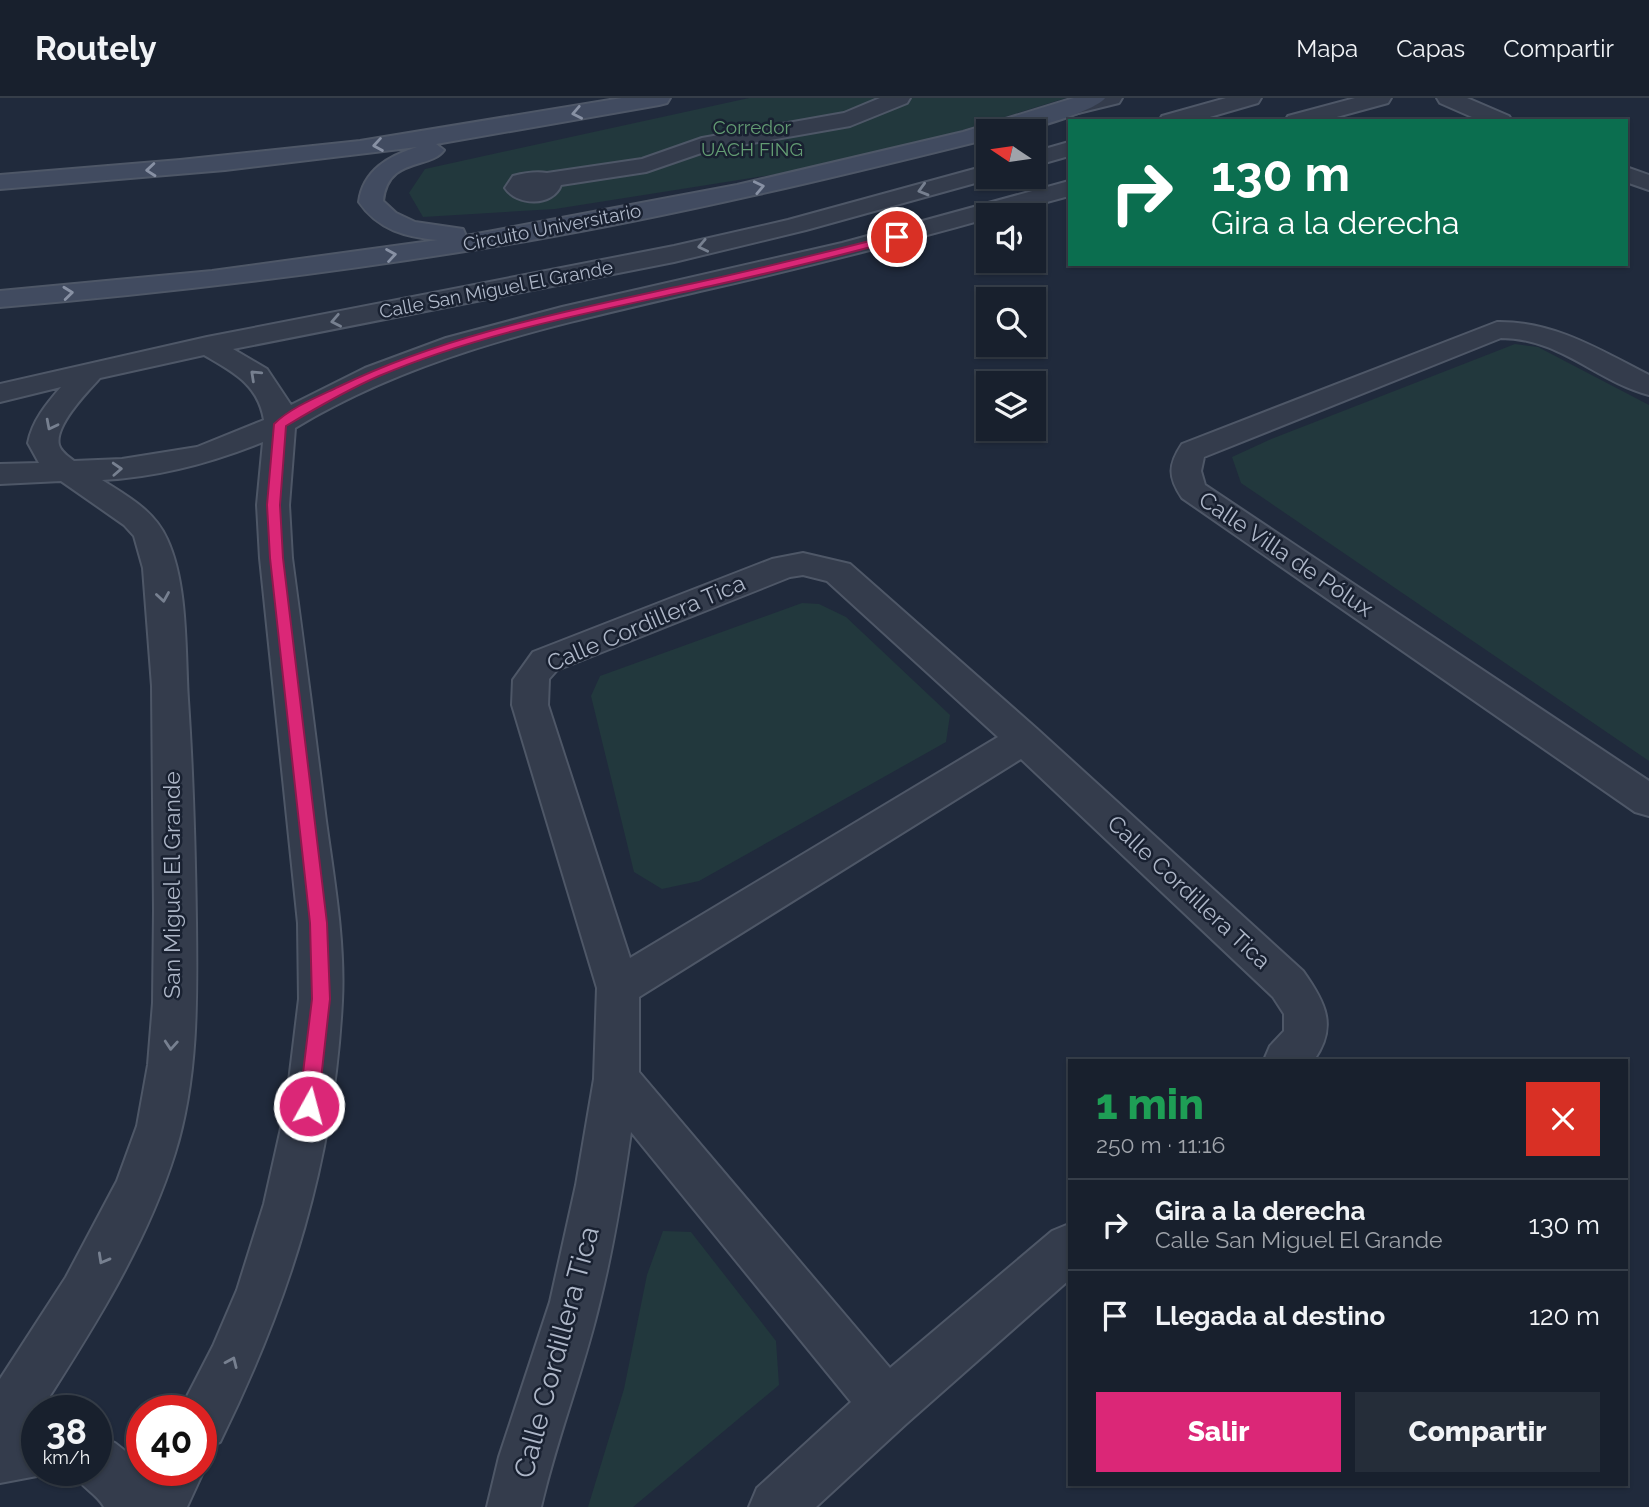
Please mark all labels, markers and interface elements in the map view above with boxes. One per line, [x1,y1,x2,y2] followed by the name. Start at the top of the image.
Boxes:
[35,29,157,68] text: Routely
[1296,34,1358,63] text: Mapa
[1396,34,1465,63] text: Capas
[1503,34,1614,63] text: Compartir
[571,105,583,120] one-way arrow
[701,116,803,160] park label: Corredor UACH FING
[976,119,1046,189] north arrow
[976,119,1046,441] map controls
[372,137,384,152] one-way arrow
[1211,145,1350,202] text: 130 m
[1096,147,1187,238] icon: right
[146,162,157,177] one-way arrow
[753,180,765,195] one-way arrow
[917,182,929,196] one-way arrow
[461,199,643,255] street label: Circuito Universitario
[976,203,1046,273] button: sound
[1211,204,1459,241] text: Gira a la derecha
[867,207,927,267] pin
[878,218,916,256] icon: arrive
[697,238,709,253] one-way arrow
[385,248,397,263] one-way arrow
[377,256,615,322] street label: Calle San Miguel El Grande
[62,286,74,301] one-way arrow
[976,287,1046,357] button: search
[330,312,342,327] one-way arrow
[250,370,263,383] one-way arrow
[976,371,1046,441] button: layers
[45,417,59,430] one-way arrow
[112,461,123,476] one-way arrow
[1194,485,1379,622] street label: Calle Villa de Pólux
[543,569,749,677] street label: Calle Cordillera Tica
[155,591,170,603] one-way arrow
[158,771,185,999] street label: San Miguel El Grande
[1102,809,1276,974] street label: Calle Cordillera Tica
[163,1039,178,1050] one-way arrow
[272,1069,346,1143] position arrow
[1096,1080,1204,1129] text: 1 min
[1526,1082,1600,1156] button: close
[1096,1131,1225,1158] text: 250 m · 11:16
[1155,1196,1365,1226] text: Gira a la derecha
[1096,1206,1134,1244] icon: right
[1529,1210,1600,1240] text: 130 m
[507,1223,606,1481] street label: Calle Cordillera Tica
[1155,1226,1443,1253] text: Calle San Miguel El Grande
[98,1252,111,1265] one-way arrow
[1096,1297,1134,1335] icon: arrive
[1155,1301,1385,1331] text: Llegada al destino
[1529,1301,1600,1331] text: 120 m
[224,1356,238,1369] one-way arrow
[1096,1392,1341,1472] button: Salir
[1355,1392,1600,1472] button: Compartir
[126,1395,217,1486] speed limit sign: 40
[46,1411,87,1452] text: 38
[43,1447,90,1468] text: km/h

